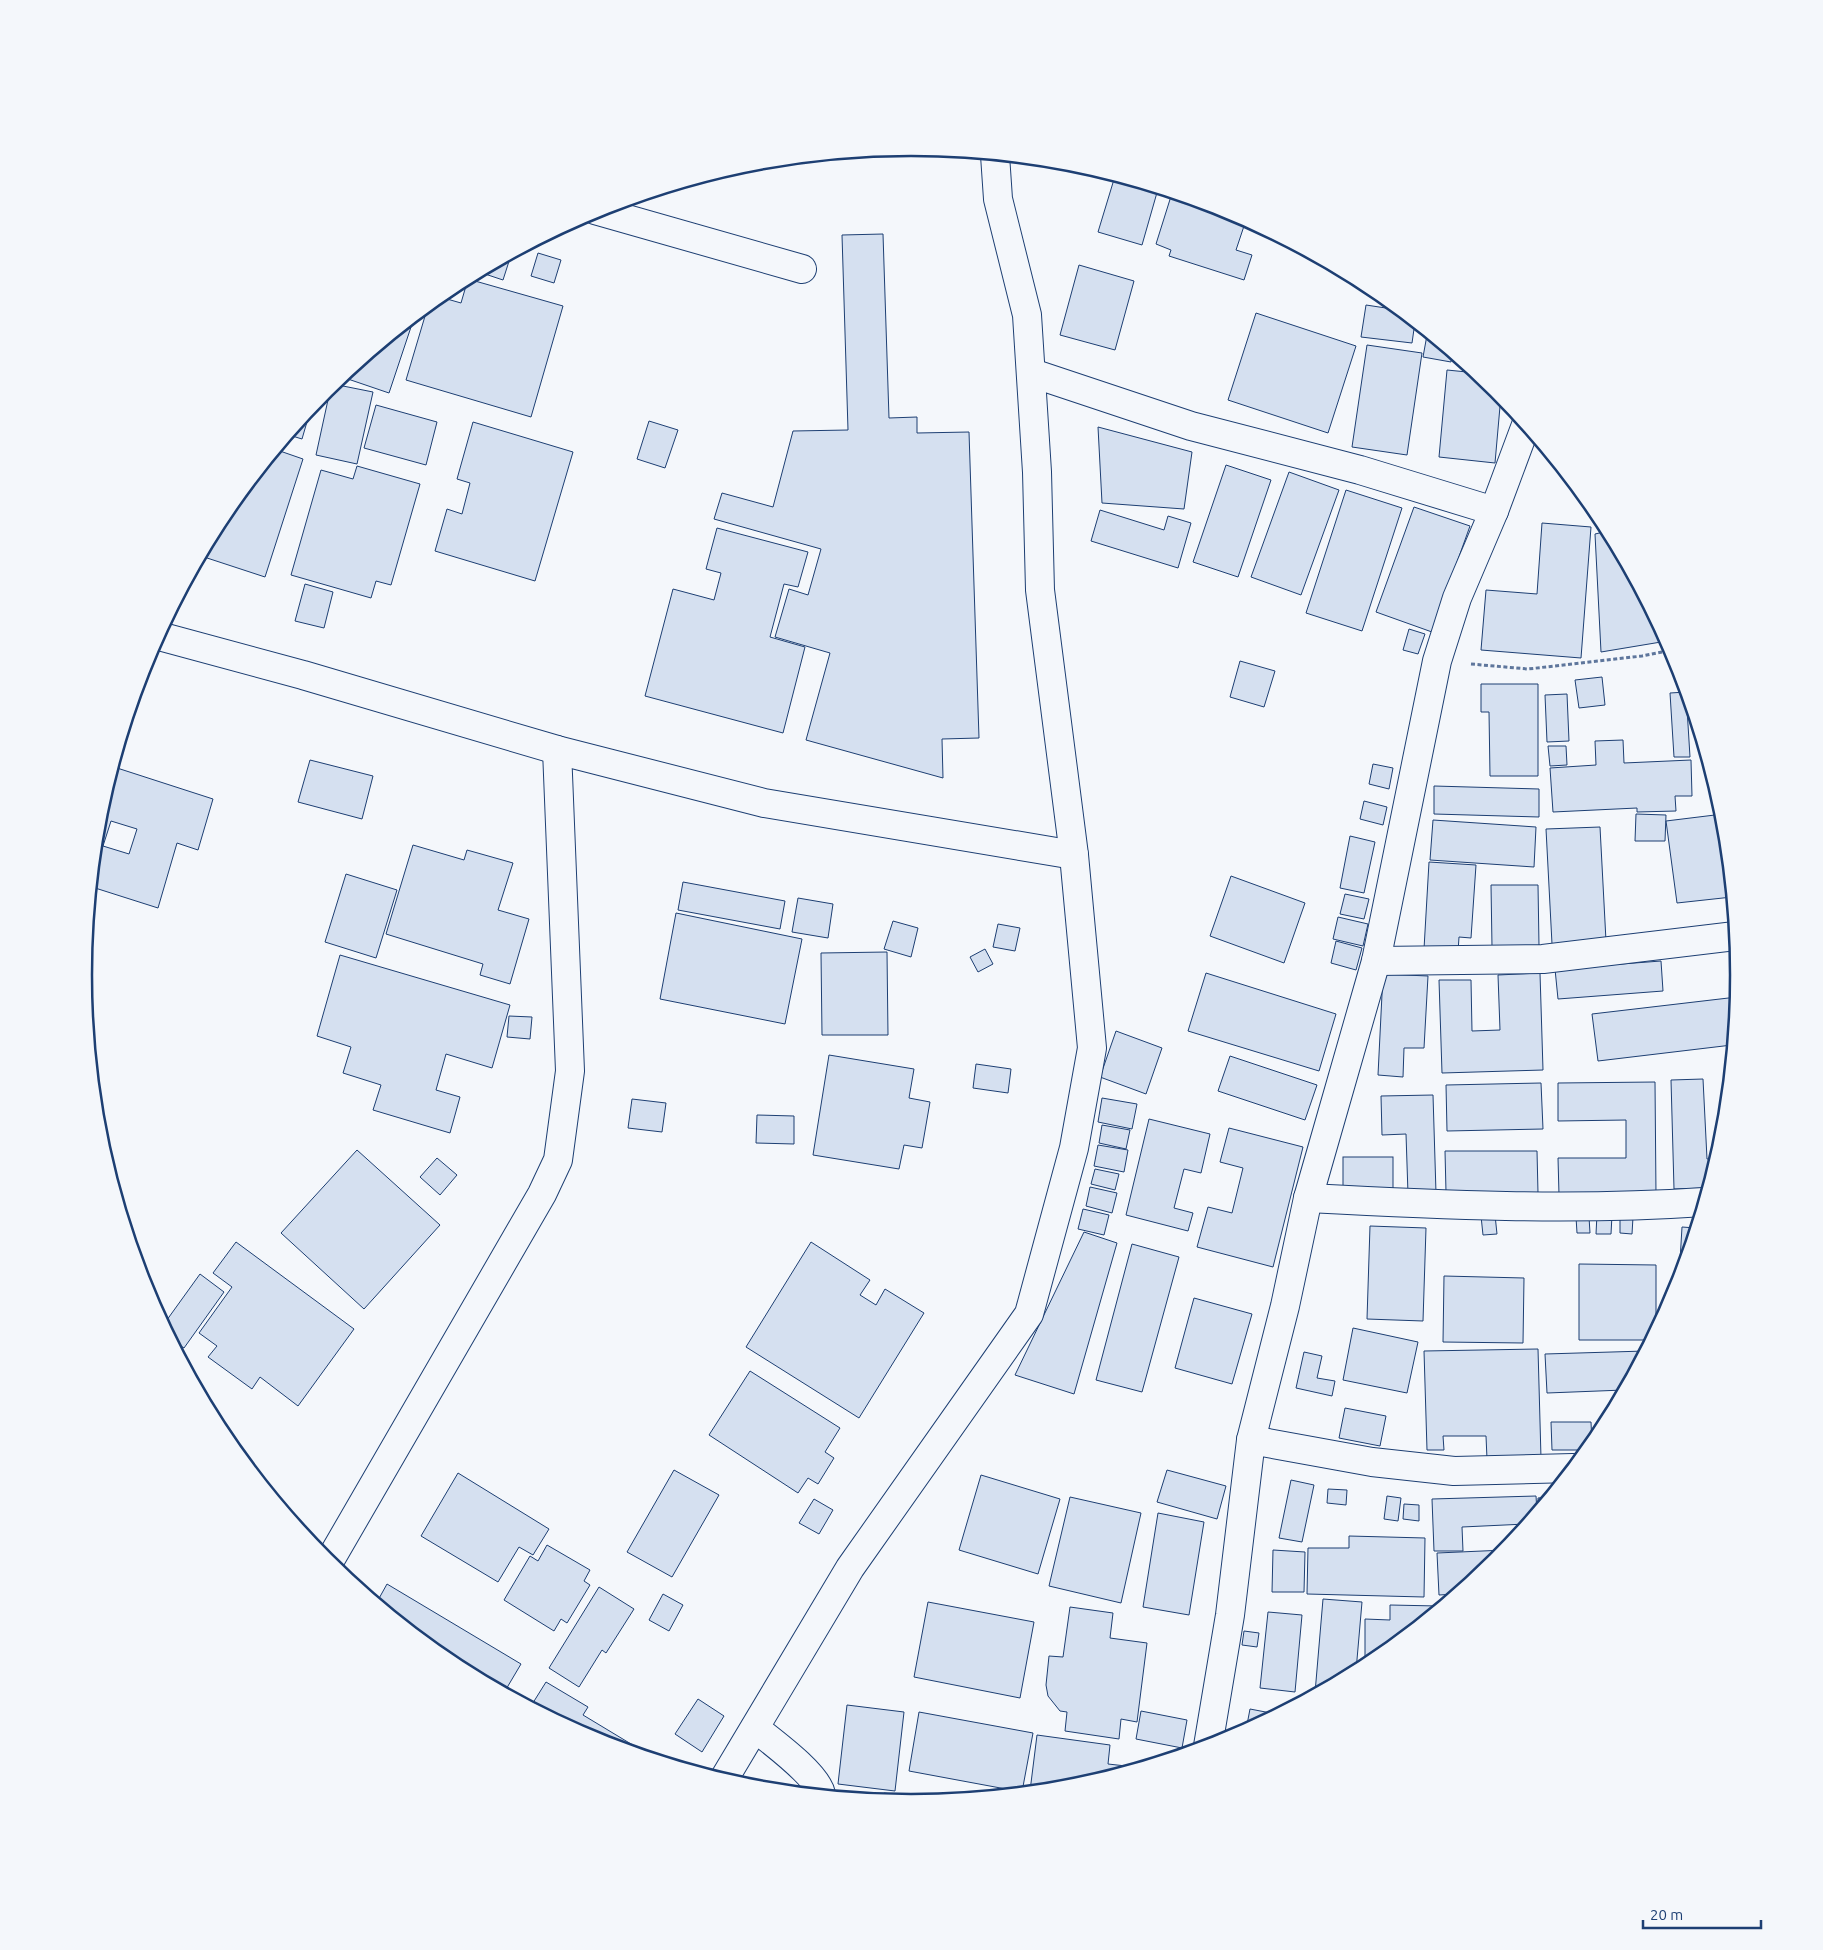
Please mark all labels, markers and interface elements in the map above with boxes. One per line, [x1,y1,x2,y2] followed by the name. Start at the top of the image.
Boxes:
[1643,1898,1760,1930] scale bar
[1650,1906,1683,1923] text: 20 m

